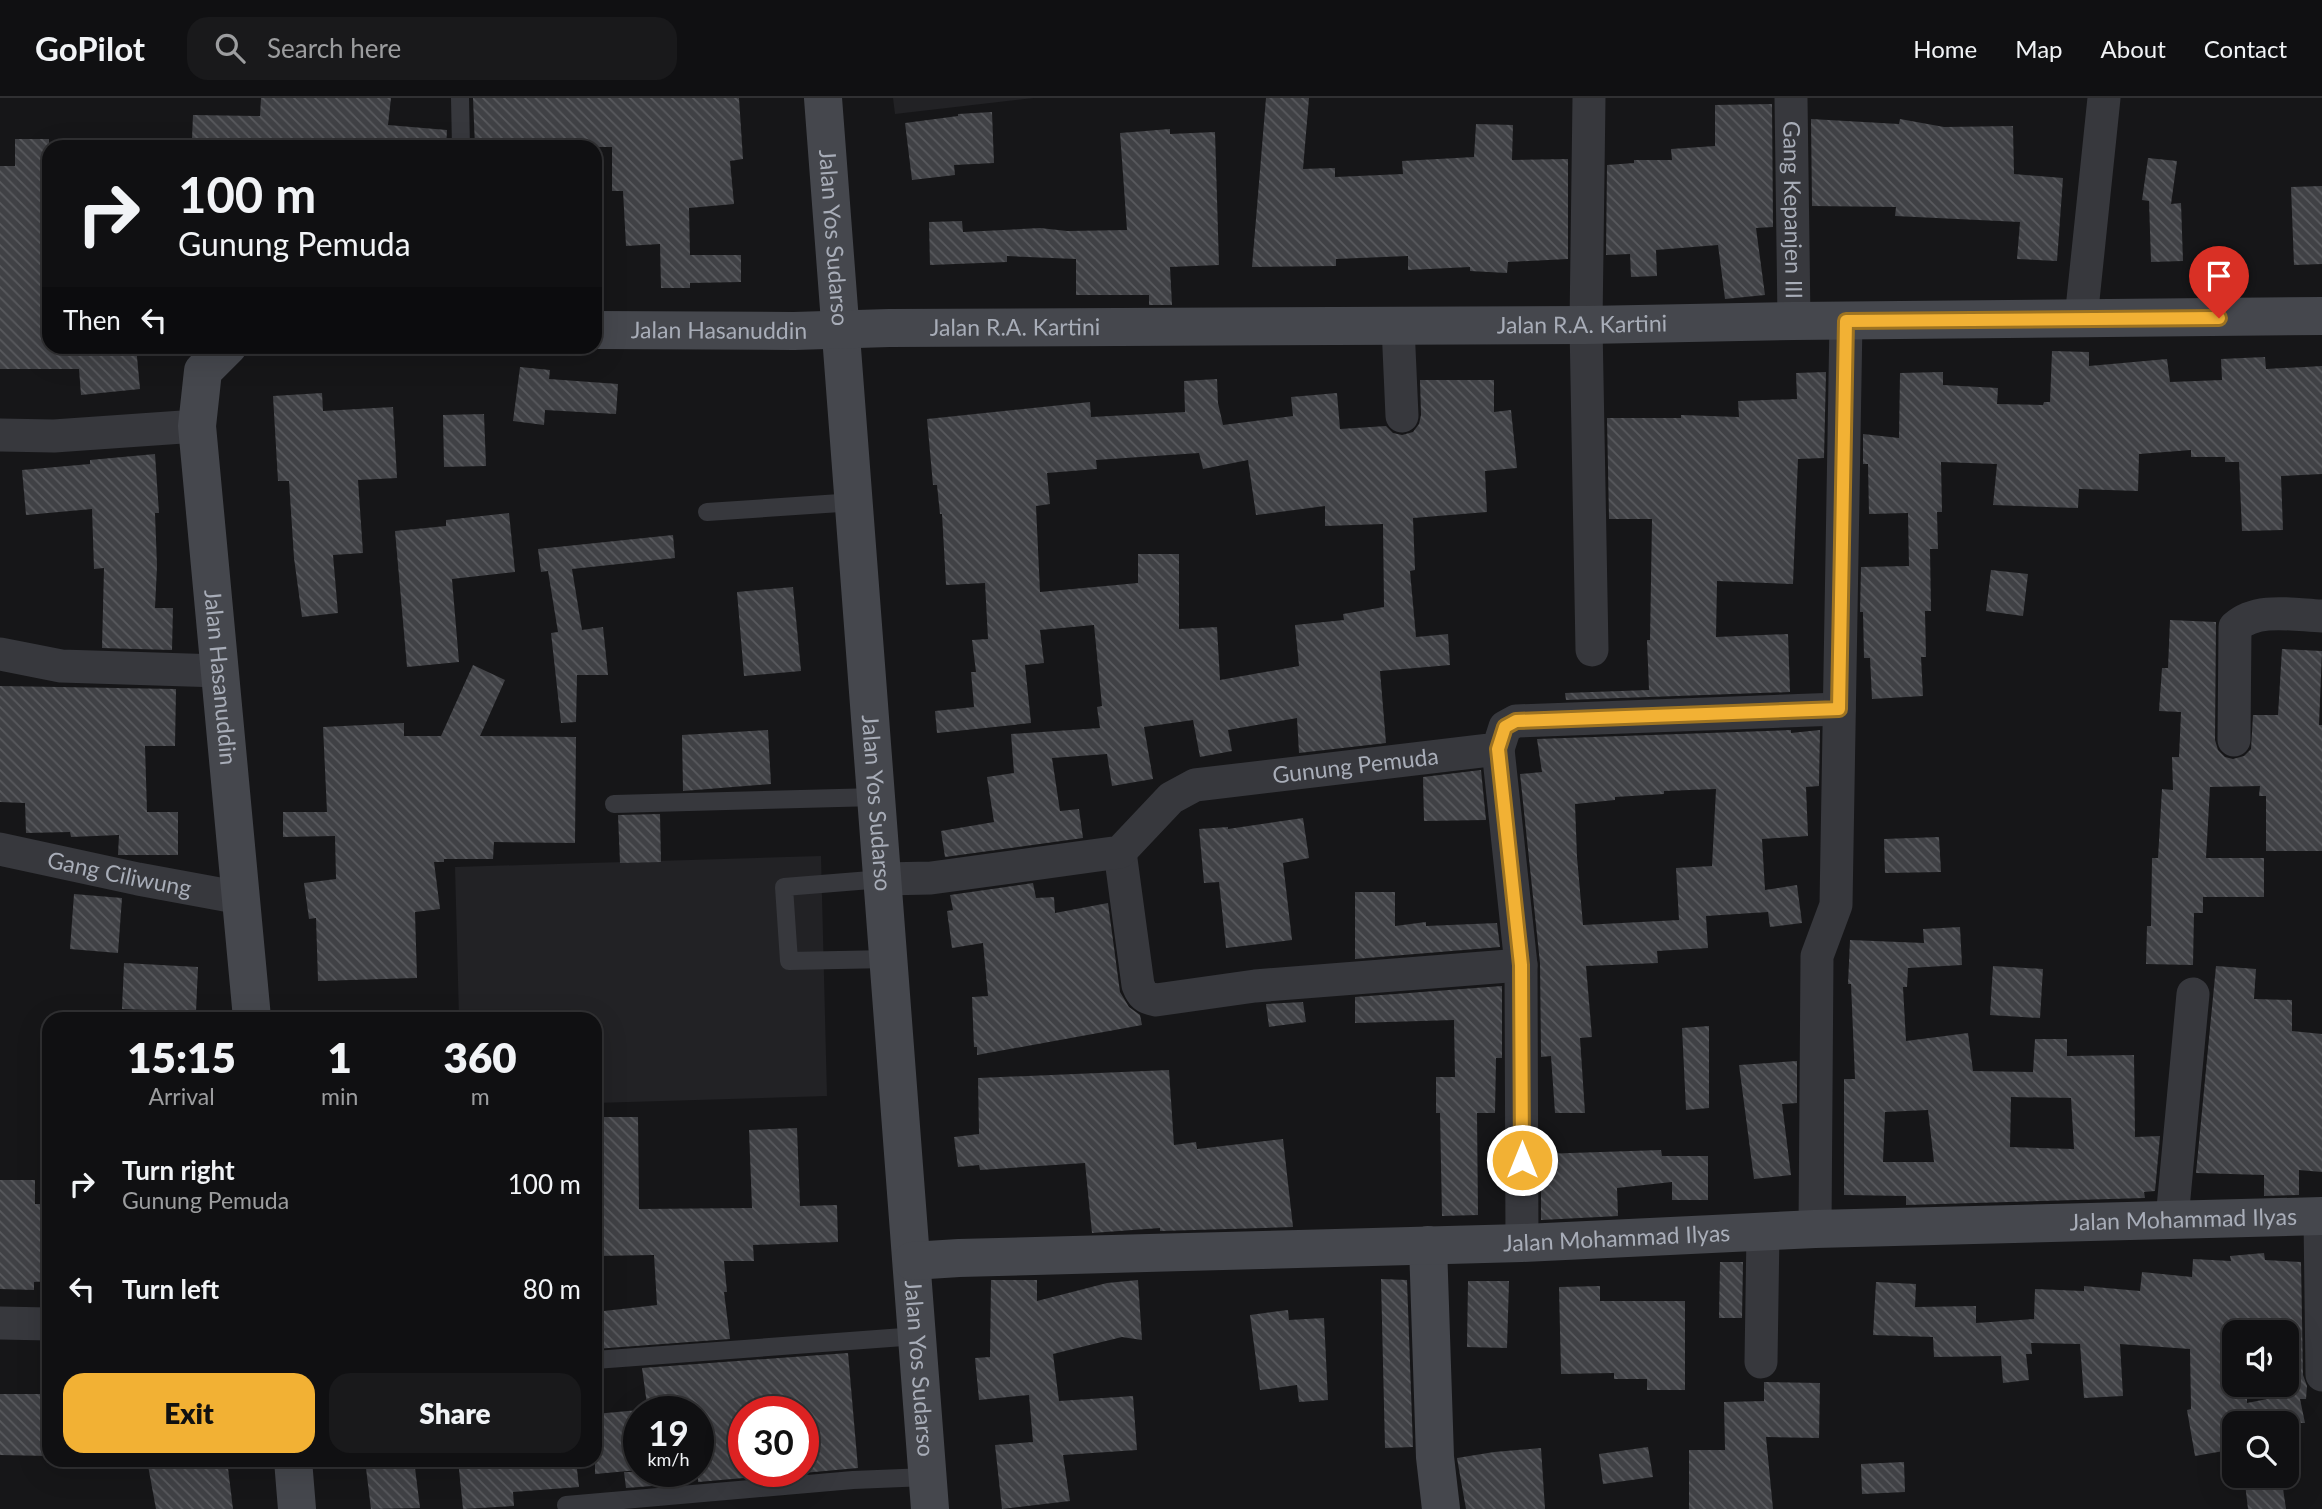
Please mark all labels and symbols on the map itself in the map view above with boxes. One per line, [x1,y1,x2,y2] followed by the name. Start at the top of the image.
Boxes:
[1778,121,1809,299] street label: Gang Kepanjen III
[814,148,855,327] street label: Jalan Yos Sudarso
[2189,246,2249,318] pin
[1497,308,1667,338] street label: Jalan R.A. Kartini
[930,312,1100,341] street label: Jalan R.A. Kartini
[631,315,808,344] street label: Jalan Hasanuddin
[199,588,243,766] street label: Jalan Hasanuddin
[857,714,898,892] street label: Jalan Yos Sudarso
[1271,741,1440,789] street label: Gunung Pemuda
[45,845,194,902] street label: Gang Ciliwung
[1485,1123,1559,1197] position arrow
[2069,1202,2297,1235] street label: Jalan Mohammad Ilyas
[1503,1218,1731,1257] street label: Jalan Mohammad Ilyas
[900,1279,941,1458] street label: Jalan Yos Sudarso
[728,1396,819,1487] speed limit sign: 30

